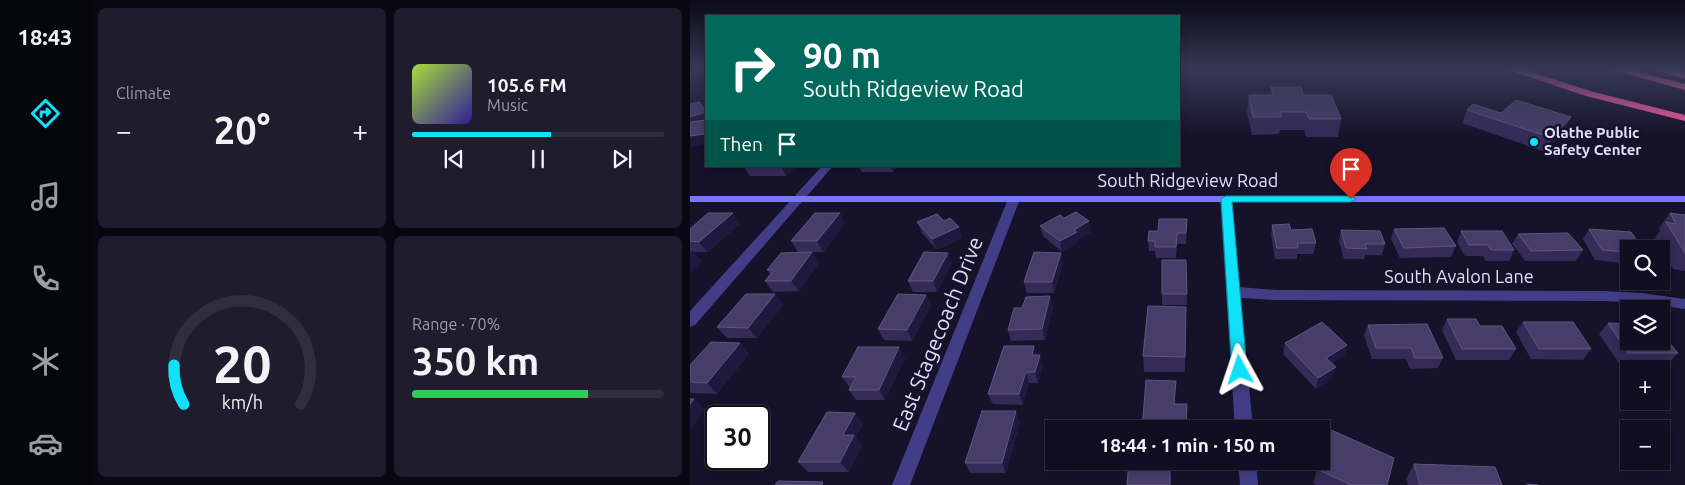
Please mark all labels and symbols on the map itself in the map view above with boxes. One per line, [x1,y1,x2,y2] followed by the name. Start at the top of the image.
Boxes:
[1544,124,1642,158] place label: Olathe Public Safety Center
[1528,136,1540,148] marker: Olathe Public Safety Center
[1330,148,1372,199] pin
[1098,170,1278,190] street label: South Ridgeview Road
[887,233,987,434] street label: East Stagecoach Drive
[1384,266,1534,286] street label: South Avalon Lane
[1213,343,1265,395] position arrow
[705,405,770,470] speed limit sign: 30

